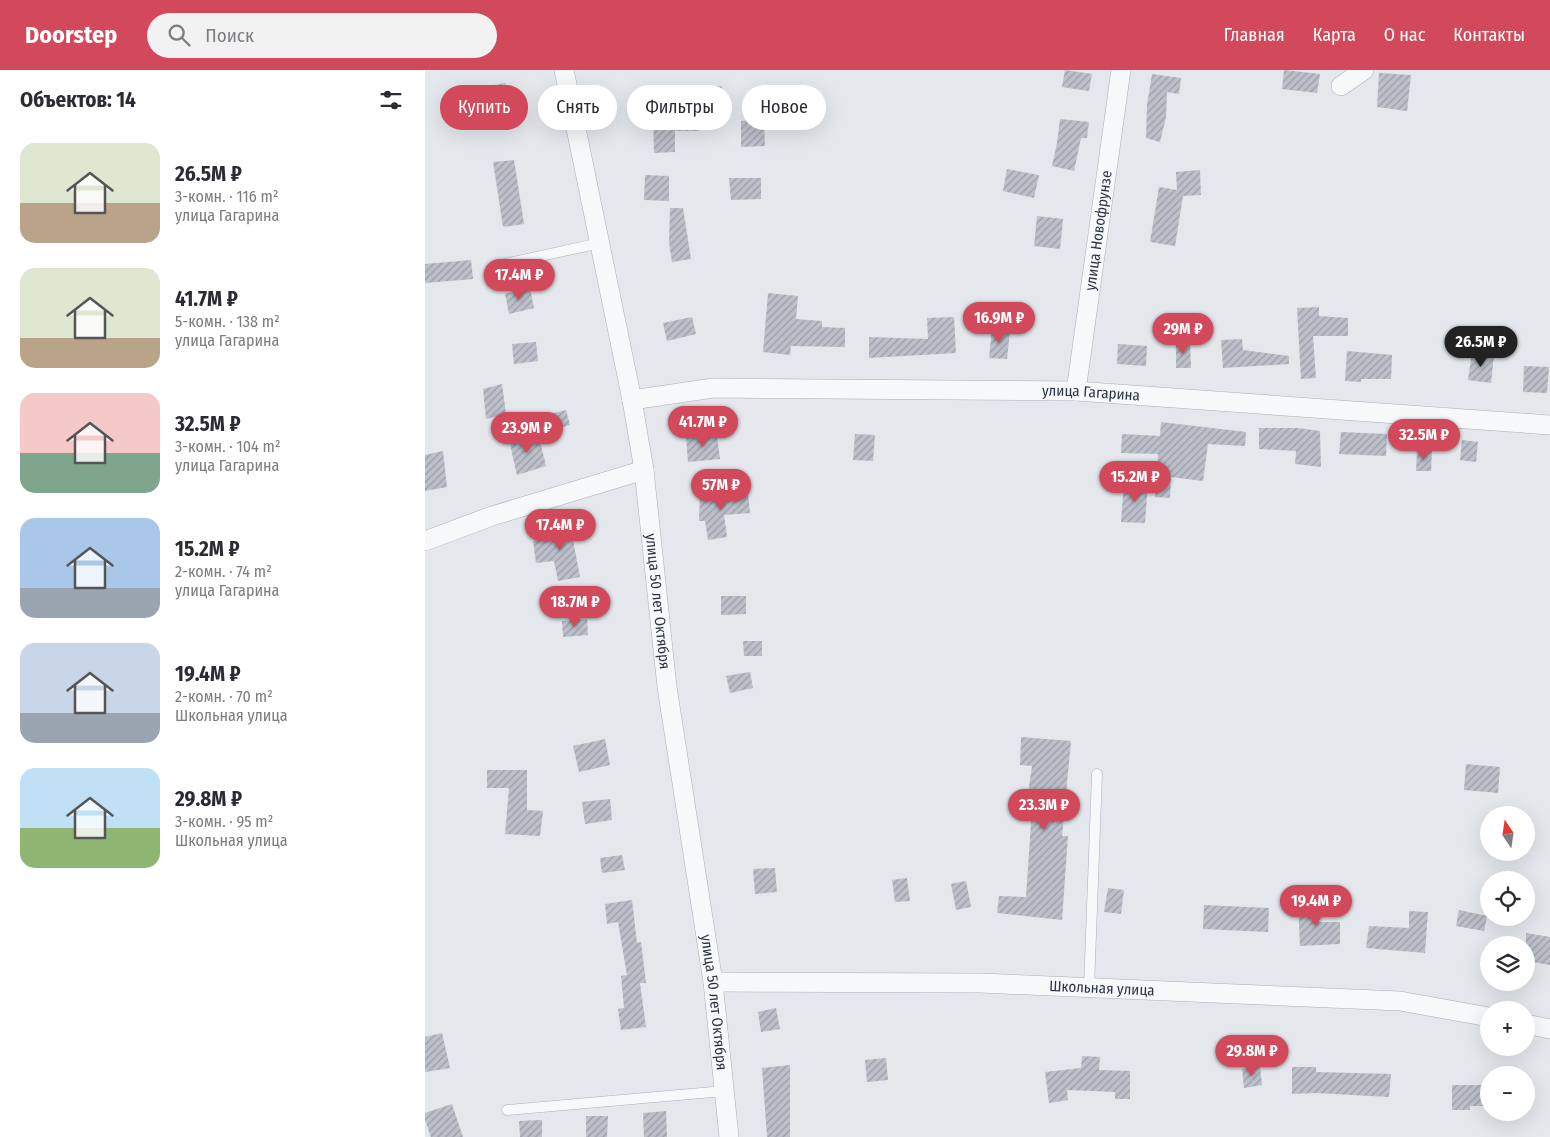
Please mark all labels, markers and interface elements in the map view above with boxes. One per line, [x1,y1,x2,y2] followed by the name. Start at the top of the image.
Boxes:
[147,13,497,58] search box
[25,21,117,49] text: Doorstep
[165,21,193,49] icon: search
[205,24,254,47] text: Поиск
[1224,24,1285,46] text: Главная
[1313,24,1356,46] text: Карта
[1384,24,1425,46] text: О нас
[1453,24,1525,46] text: Контакты
[440,85,528,130] chip: Купить
[538,85,617,130] chip: Снять
[627,85,732,130] chip: Фильтры
[742,85,826,130] chip: Новое
[377,86,405,114] icon: filters
[20,87,136,113] text: Объектов: 14
[175,161,242,187] text: 26.5M ₽
[60,163,120,223] icon: home
[1081,169,1116,292] street label: улица Новофрунзе
[175,187,278,206] text: 3-комн. · 116 m²
[175,206,279,225] text: улица Гагарина
[473,258,565,301] pin: 17.4M ₽
[495,265,543,284] text: 17.4M ₽
[175,286,238,312] text: 41.7M ₽
[60,288,120,348] icon: home
[953,302,1045,344] pin: 16.9M ₽
[974,308,1024,327] text: 16.9M ₽
[175,312,280,331] text: 5-комн. · 138 m²
[1148,312,1218,355] pin: 29M ₽
[1163,319,1203,338] text: 29M ₽
[1435,326,1527,368] pin: 26.5M ₽
[175,331,279,350] text: улица Гагарина
[1456,332,1506,351] text: 26.5M ₽
[1042,382,1141,405] street label: улица Гагарина
[657,406,749,448] pin: 41.7M ₽
[175,411,241,437] text: 32.5M ₽
[481,412,573,454] pin: 23.9M ₽
[679,412,727,431] text: 41.7M ₽
[60,413,120,473] icon: home
[502,418,552,437] text: 23.9M ₽
[1378,418,1470,461] pin: 32.5M ₽
[1399,425,1449,444] text: 32.5M ₽
[175,437,281,456] text: 3-комн. · 104 m²
[175,456,279,475] text: улица Гагарина
[1089,460,1181,503] pin: 15.2M ₽
[1110,467,1160,486] text: 15.2M ₽
[686,468,756,511] pin: 57M ₽
[702,475,740,494] text: 57M ₽
[514,508,606,551] pin: 17.4M ₽
[536,515,584,534] text: 17.4M ₽
[642,532,674,670] street label: улица 50 лет Октября
[175,536,240,562] text: 15.2M ₽
[60,538,120,598] icon: home
[175,562,272,581] text: 2-комн. · 74 m²
[175,581,279,600] text: улица Гагарина
[529,586,621,628] pin: 18.7M ₽
[550,592,600,611] text: 18.7M ₽
[175,661,241,687] text: 19.4M ₽
[60,663,120,723] icon: home
[175,687,273,706] text: 2-комн. · 70 m²
[175,706,288,725] text: Школьная улица
[175,786,242,812] text: 29.8M ₽
[60,788,120,848] icon: home
[998,788,1090,831] pin: 23.3M ₽
[1019,795,1069,814] text: 23.3M ₽
[1480,806,1535,861] north arrow
[1480,806,1535,1121] map controls
[175,812,273,831] text: 3-комн. · 95 m²
[175,831,288,850] text: Школьная улица
[1480,871,1535,926] button: locate
[1270,884,1362,927] pin: 19.4M ₽
[1291,891,1341,910] text: 19.4M ₽
[697,933,731,1071] street label: улица 50 лет Октября
[1480,936,1535,991] button: layers
[1049,977,1155,999] street label: Школьная улица
[1480,1001,1535,1056] button: +
[1206,1034,1298,1077] pin: 29.8M ₽
[1226,1041,1278,1060] text: 29.8M ₽
[1480,1066,1535,1121] button: −

